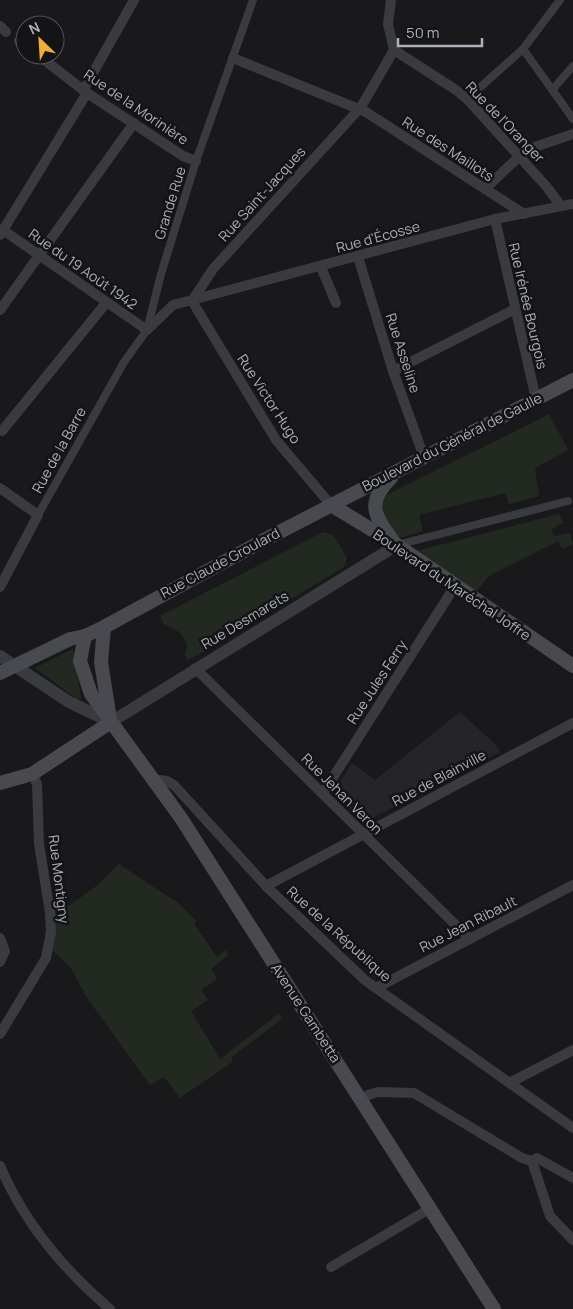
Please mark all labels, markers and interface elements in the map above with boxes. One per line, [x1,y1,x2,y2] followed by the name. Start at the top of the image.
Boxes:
[15,15,65,65] north arrow
[398,15,482,47] scale bar
[26,17,43,39] text: N
[406,22,440,43] text: 50 m
[80,64,192,149] street label: Rue de la Morinière
[462,77,549,166] street label: Rue de l'Oranger
[399,112,498,185] street label: Rue des Maillots
[214,142,309,245] street label: Rue Saint-Jacques
[149,164,190,242] street label: Grande Rue
[334,216,422,257] street label: Rue d'Écosse
[25,224,141,313] street label: Rue du 19 Août 1942
[505,241,552,371] street label: Rue Irénée Bourgois
[382,311,425,395] street label: Rue Asseline
[233,350,306,447] street label: Rue Victor Hugo
[359,388,545,495] street label: Boulevard du Général de Gaulle
[27,403,90,496] street label: Rue de la Barre
[157,523,283,602] street label: Rue Claude Groulard
[370,525,535,644] street label: Boulevard du Maréchal Joffre
[198,586,292,653] street label: Rue Desmarets
[342,635,411,728] street label: Rue Jules Ferry
[389,745,489,810] street label: Rue de Blainville
[298,749,387,838] street label: Rue Jehan Veron
[45,834,74,925] street label: Rue Montigny
[283,882,396,986] street label: Rue de la République
[416,891,520,956] street label: Rue Jean Ribault
[267,959,346,1066] street label: Avenue Gambetta

